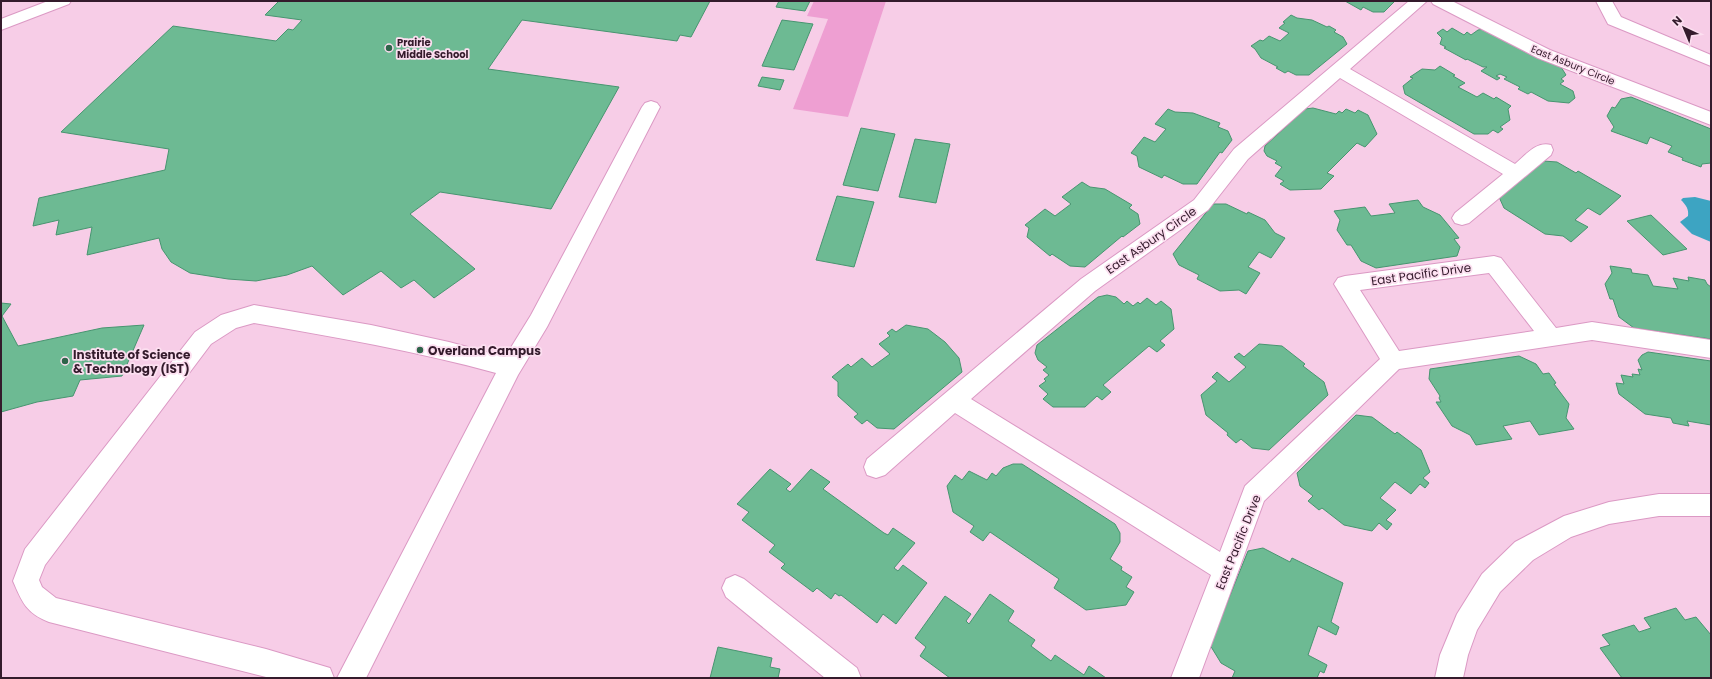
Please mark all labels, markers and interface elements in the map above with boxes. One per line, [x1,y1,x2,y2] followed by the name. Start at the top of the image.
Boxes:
[1664,8,1704,48] north arrow
[1669,12,1686,29] text: N
[397,35,469,62] place label: Prairie Middle School
[1529,41,1617,89] street label: East Asbury Circle
[384,43,394,53] marker: Prairie Middle School
[1102,202,1200,278] street label: East Asbury Circle
[1370,259,1472,289] street label: East Pacific Drive
[428,342,541,359] place label: Overland Campus
[415,345,425,355] marker: Overland Campus
[73,346,191,377] place label: Institute of Science & Technology (IST)
[60,356,70,366] marker: Institute of Science & Technology (IST)
[1211,492,1265,592] street label: East Pacific Drive

